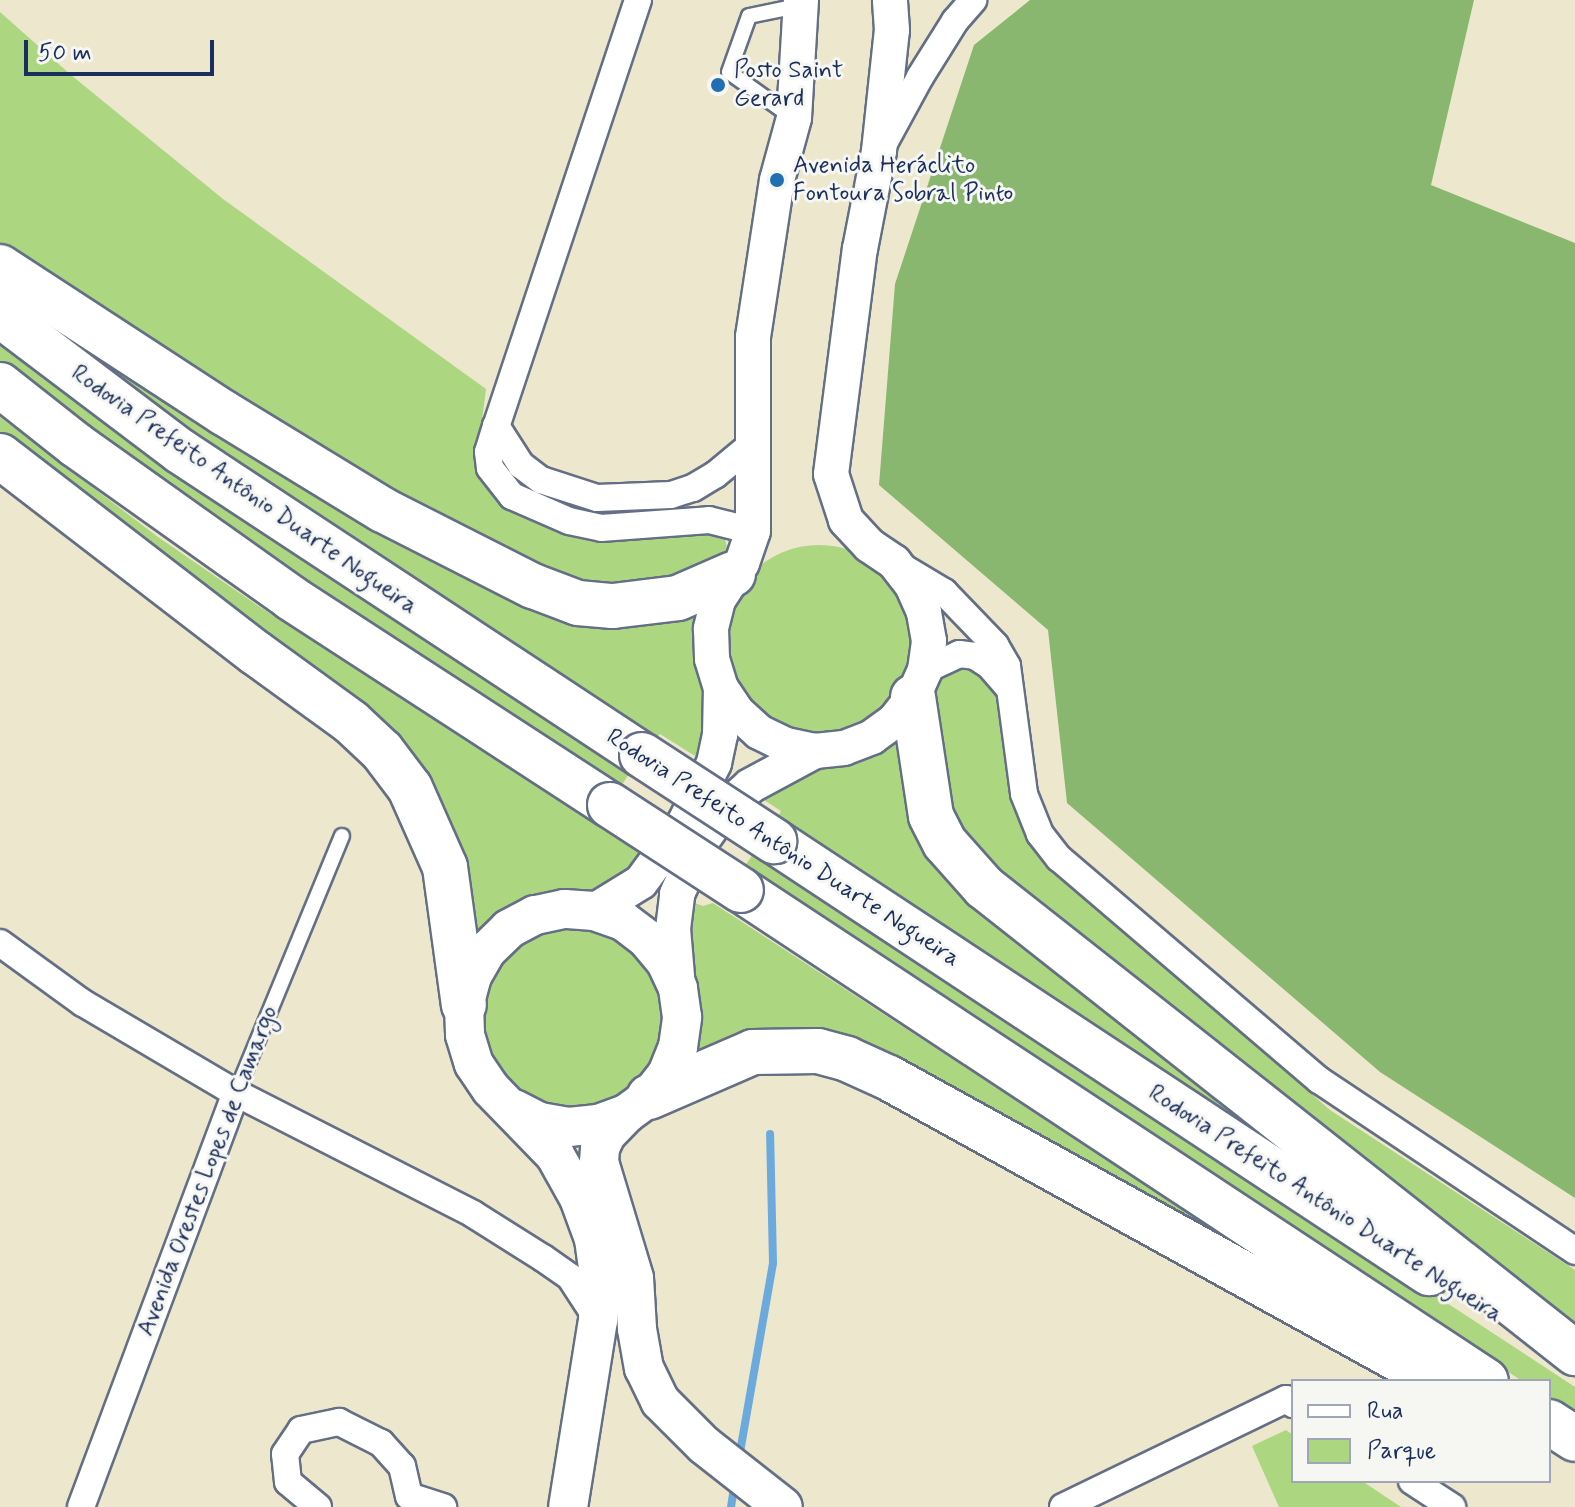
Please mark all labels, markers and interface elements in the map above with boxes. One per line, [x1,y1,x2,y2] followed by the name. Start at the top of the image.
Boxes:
[28,24,218,74] scale bar
[38,38,92,69] text: 50 m
[734,57,844,113] place label: Posto Saint Gerard
[709,76,727,94] marker: Posto Saint Gerard
[793,152,1016,208] place label: Avenida Heráclito Fontoura Sobral Pinto
[768,171,786,189] marker: Avenida Heráclito Fontoura Sobral Pinto
[67,360,421,620] street label: Rodovia Prefeito Antônio Duarte Nogueira
[602,724,964,972] street label: Rodovia Prefeito Antônio Duarte Nogueira
[131,1000,285,1342] street label: Avenida Orestes Lopes de Camargo
[1144,1080,1506,1328] street label: Rodovia Prefeito Antônio Duarte Nogueira
[1291,1379,1551,1483] legend
[1367,1396,1404,1427] text: Rua
[1367,1436,1436,1467] text: Parque

